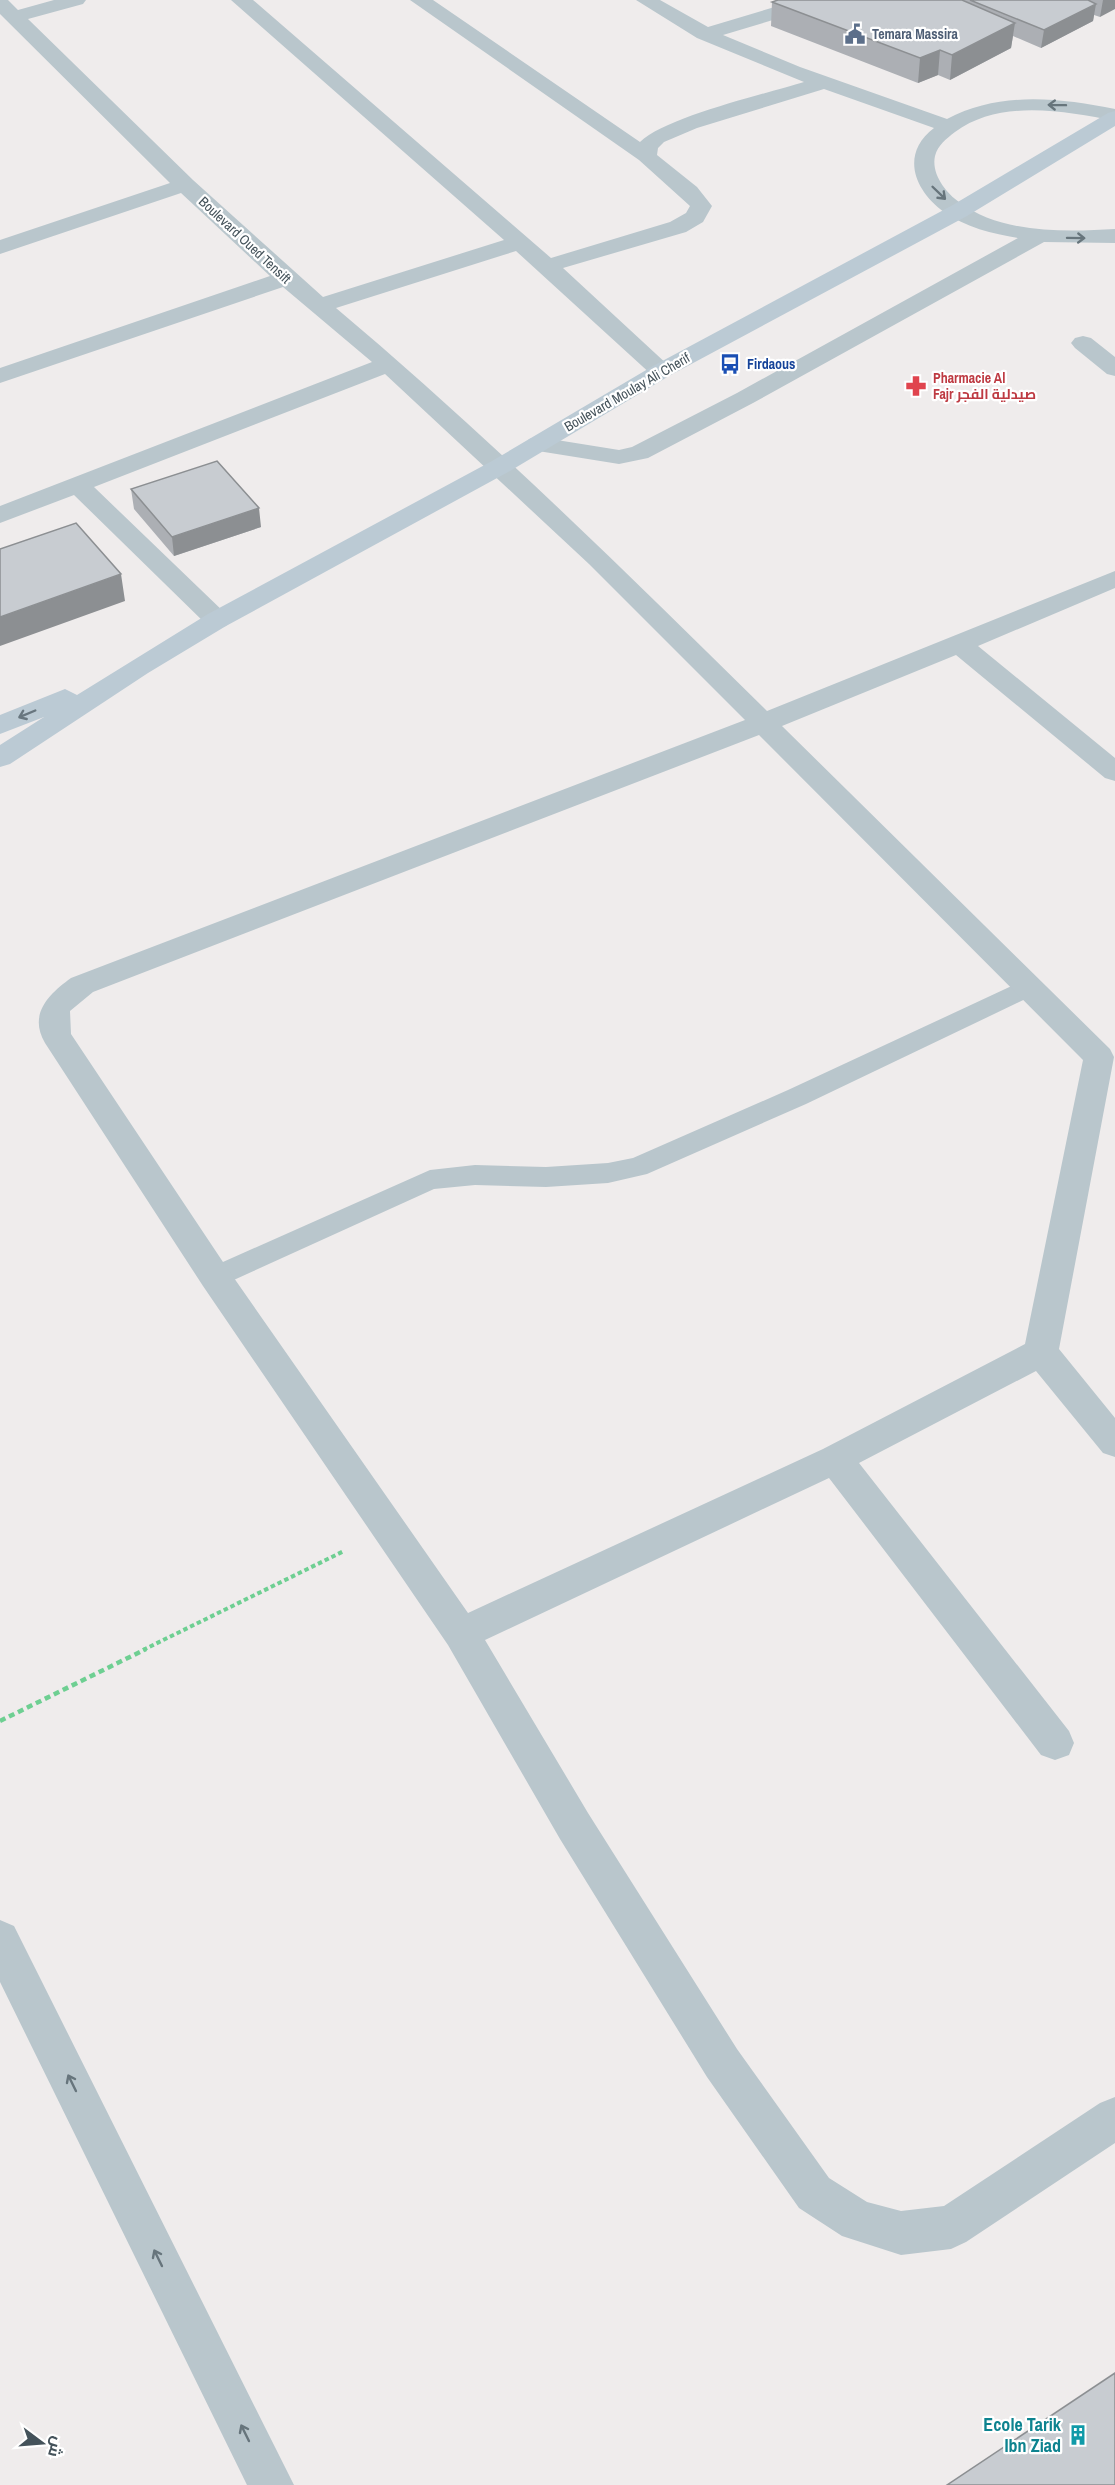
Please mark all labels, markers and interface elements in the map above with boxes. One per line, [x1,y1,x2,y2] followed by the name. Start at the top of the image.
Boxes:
[843,22,867,46] public building icon: Temara Massira
[872,25,959,43] place label: Temara Massira
[1048,99,1068,111] one-way arrow
[931,186,946,201] one-way arrow
[195,193,295,287] street label: Boulevard Oued Tensift
[1066,232,1086,244] one-way arrow
[561,348,694,435] street label: Boulevard Moulay Ali Cherif
[718,352,742,376] bus stop icon: Firdaous
[747,355,795,373] place label: Firdaous
[933,369,1036,403] place label: Pharmacie Al Fajr صيدلية الفجر
[904,374,928,398] pharmacy icon: Pharmacie Al Fajr صيدلية الفجر
[18,709,36,720] one-way arrow
[65,2075,77,2093] one-way arrow
[152,2249,164,2267] one-way arrow
[983,2412,1062,2458] place label: Ecole Tarik Ibn Ziad
[12,2413,72,2473] north arrow
[1066,2423,1090,2447] building icon: Ecole Tarik Ibn Ziad
[239,2424,250,2442] one-way arrow
[43,2434,70,2460] text: ش

